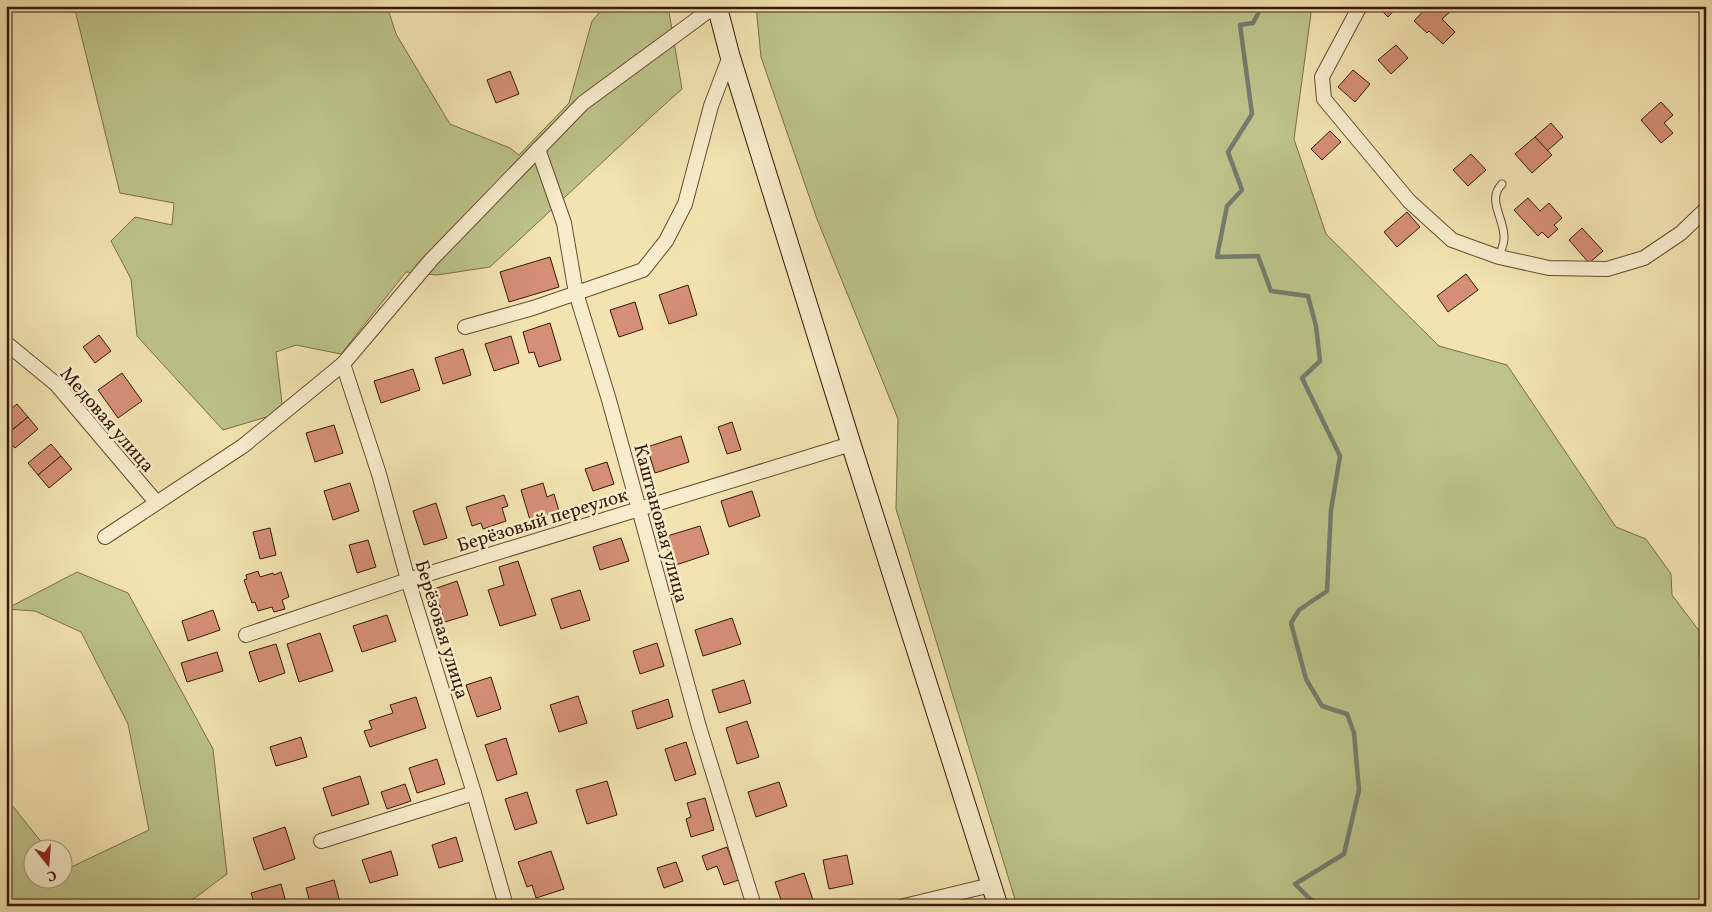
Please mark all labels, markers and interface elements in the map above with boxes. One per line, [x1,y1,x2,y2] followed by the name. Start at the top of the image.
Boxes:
[53,362,160,479] street label: Медовая улица
[626,441,694,606] street label: Каштановая улица
[454,483,631,559] street label: Берёзовый переулок
[408,557,475,702] street label: Берёзовая улица
[22,840,72,890] north arrow
[44,865,58,885] text: С

